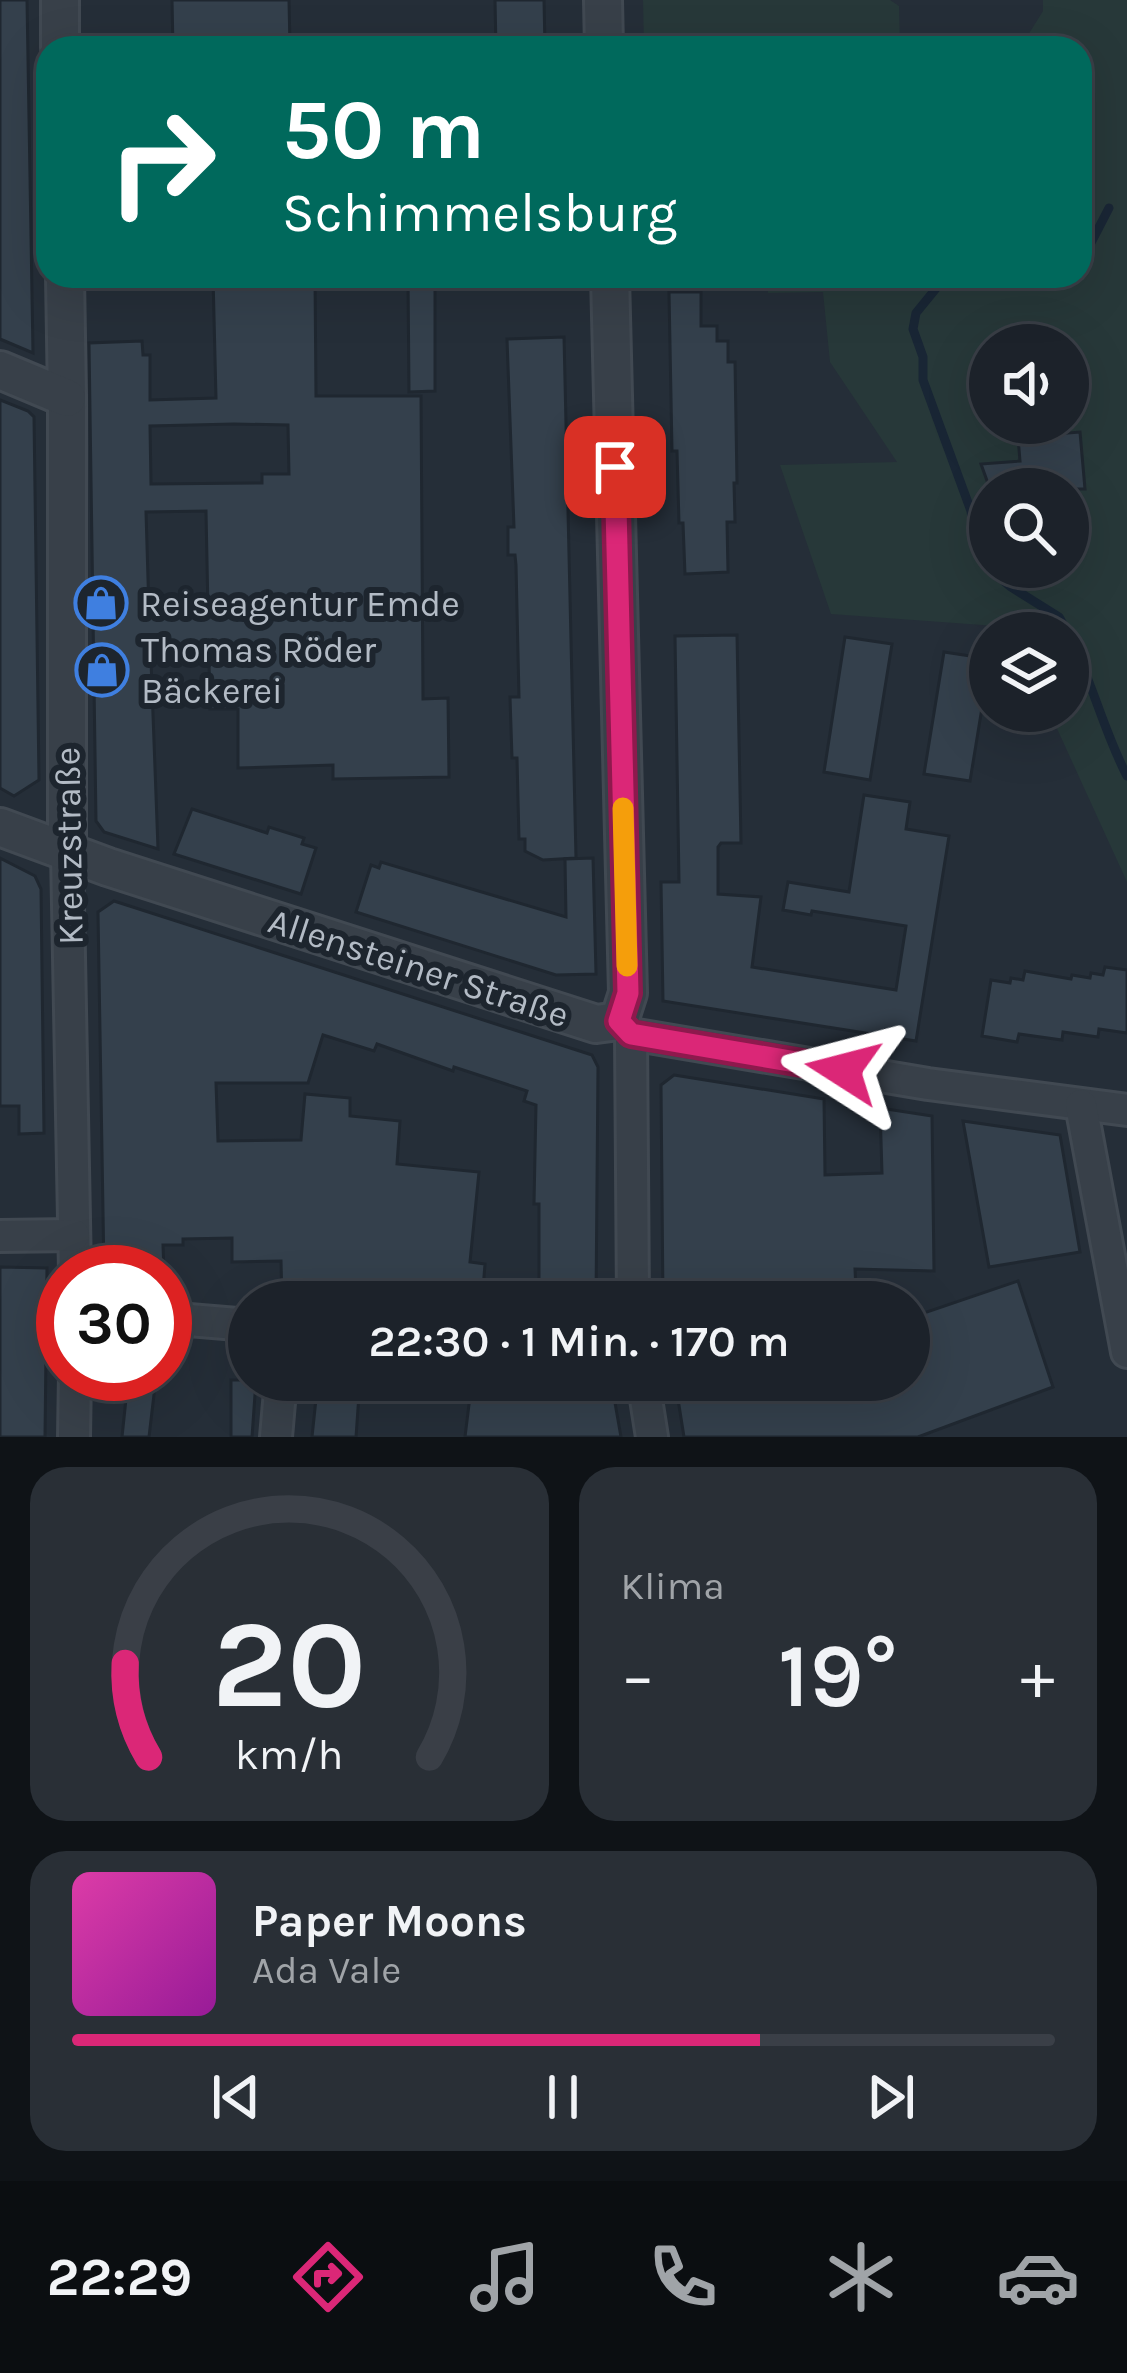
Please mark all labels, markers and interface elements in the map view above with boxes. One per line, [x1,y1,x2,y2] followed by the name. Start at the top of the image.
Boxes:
[282,81,485,179] text: 50 m
[84,84,240,240] icon: right
[282,181,677,245] text: Schimmelsburg
[969,324,1089,732] map controls
[969,324,1089,444] button: sound
[564,416,666,518] pin
[582,434,648,500] icon: arrive
[969,468,1089,588] button: search
[73,575,129,631] shop icon: Reiseagentur Emde
[140,583,460,625] place label: Reiseagentur Emde
[969,612,1089,732] button: layers
[141,629,377,712] place label: Thomas Röder Bäckerei
[74,642,130,698] shop icon: Thomas Röder Bäckerei
[46,747,92,945] street label: Kreuzstraße
[263,900,574,1036] street label: Allensteiner Straße
[780,1007,906,1133] position arrow
[36,1245,192,1401] speed limit sign: 30
[368,1315,790,1367] text: 22:30 · 1 Min. · 170 m
[621,1563,725,1609] text: Klima
[212,1592,366,1737] text: 20
[778,1623,897,1729] text: 19°
[621,1637,655,1715] text: −
[1020,1637,1055,1715] text: +
[235,1730,344,1780] text: km/h
[252,1895,527,1947] text: Paper Moons
[252,1947,401,1993] text: Ada Vale
[203,2064,269,2130] icon: previous
[530,2064,596,2130] icon: pause
[858,2064,924,2130] icon: next
[286,2235,370,2319] icon: directions
[463,2235,547,2319] icon: music
[641,2235,725,2319] icon: phone
[819,2235,903,2319] icon: climate
[996,2235,1080,2319] icon: car
[47,2245,192,2309] text: 22:29

